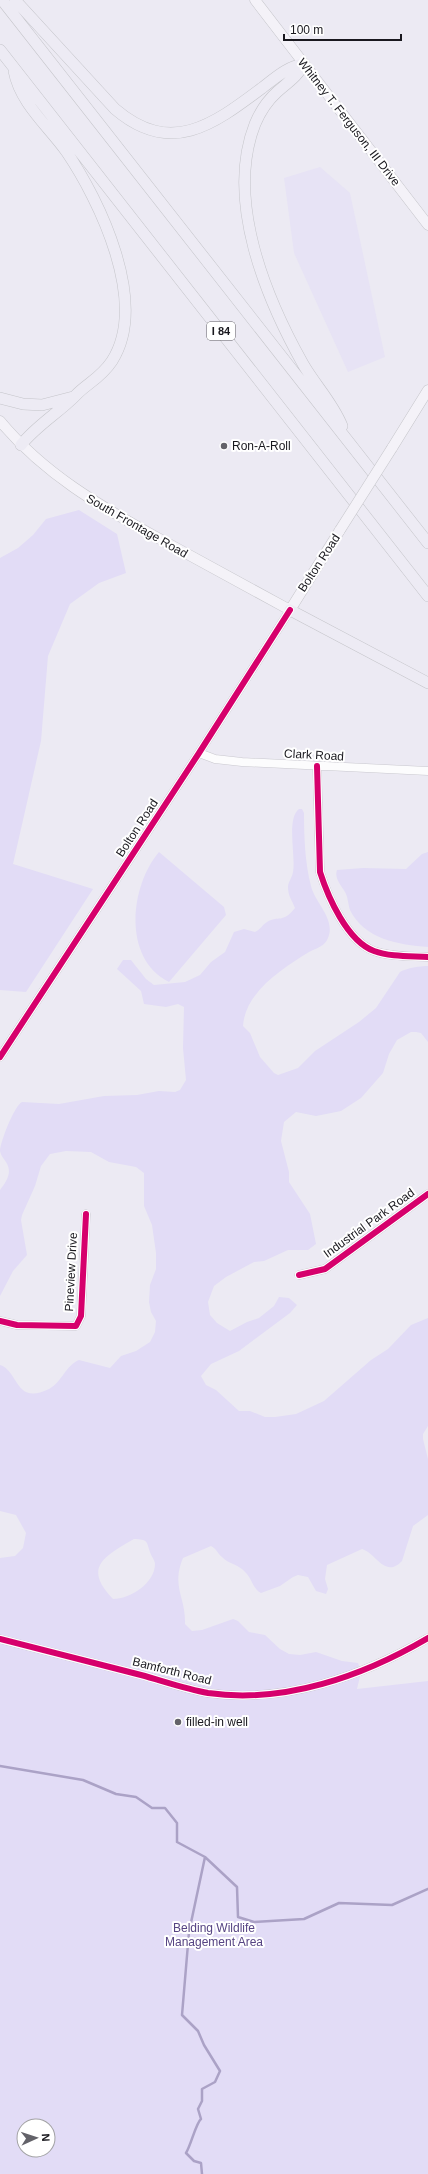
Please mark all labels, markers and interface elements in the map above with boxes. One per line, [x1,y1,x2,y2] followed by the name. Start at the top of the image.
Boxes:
[284,16,401,42] scale bar
[290,23,323,37] text: 100 m
[295,55,403,189] street label: Whitney T. Ferguson, III Drive
[207,322,235,340] road number: I 84
[232,439,291,453] place label: Ron-A-Roll
[219,441,229,451] marker: Ron-A-Roll
[84,491,190,561] street label: South Frontage Road
[295,531,343,595] street label: Bolton Road
[284,746,344,764] street label: Clark Road
[113,796,161,860] street label: Bolton Road
[321,1185,417,1261] street label: Industrial Park Road
[62,1232,80,1312] street label: Pineview Drive
[131,1654,213,1688] street label: Bamforth Road
[186,1715,248,1729] place label: filled-in well
[173,1717,183,1727] marker: filled-in well
[165,1921,263,1949] park label: Belding Wildlife Management Area
[16,2118,56,2158] north arrow
[40,2133,52,2142] text: N

